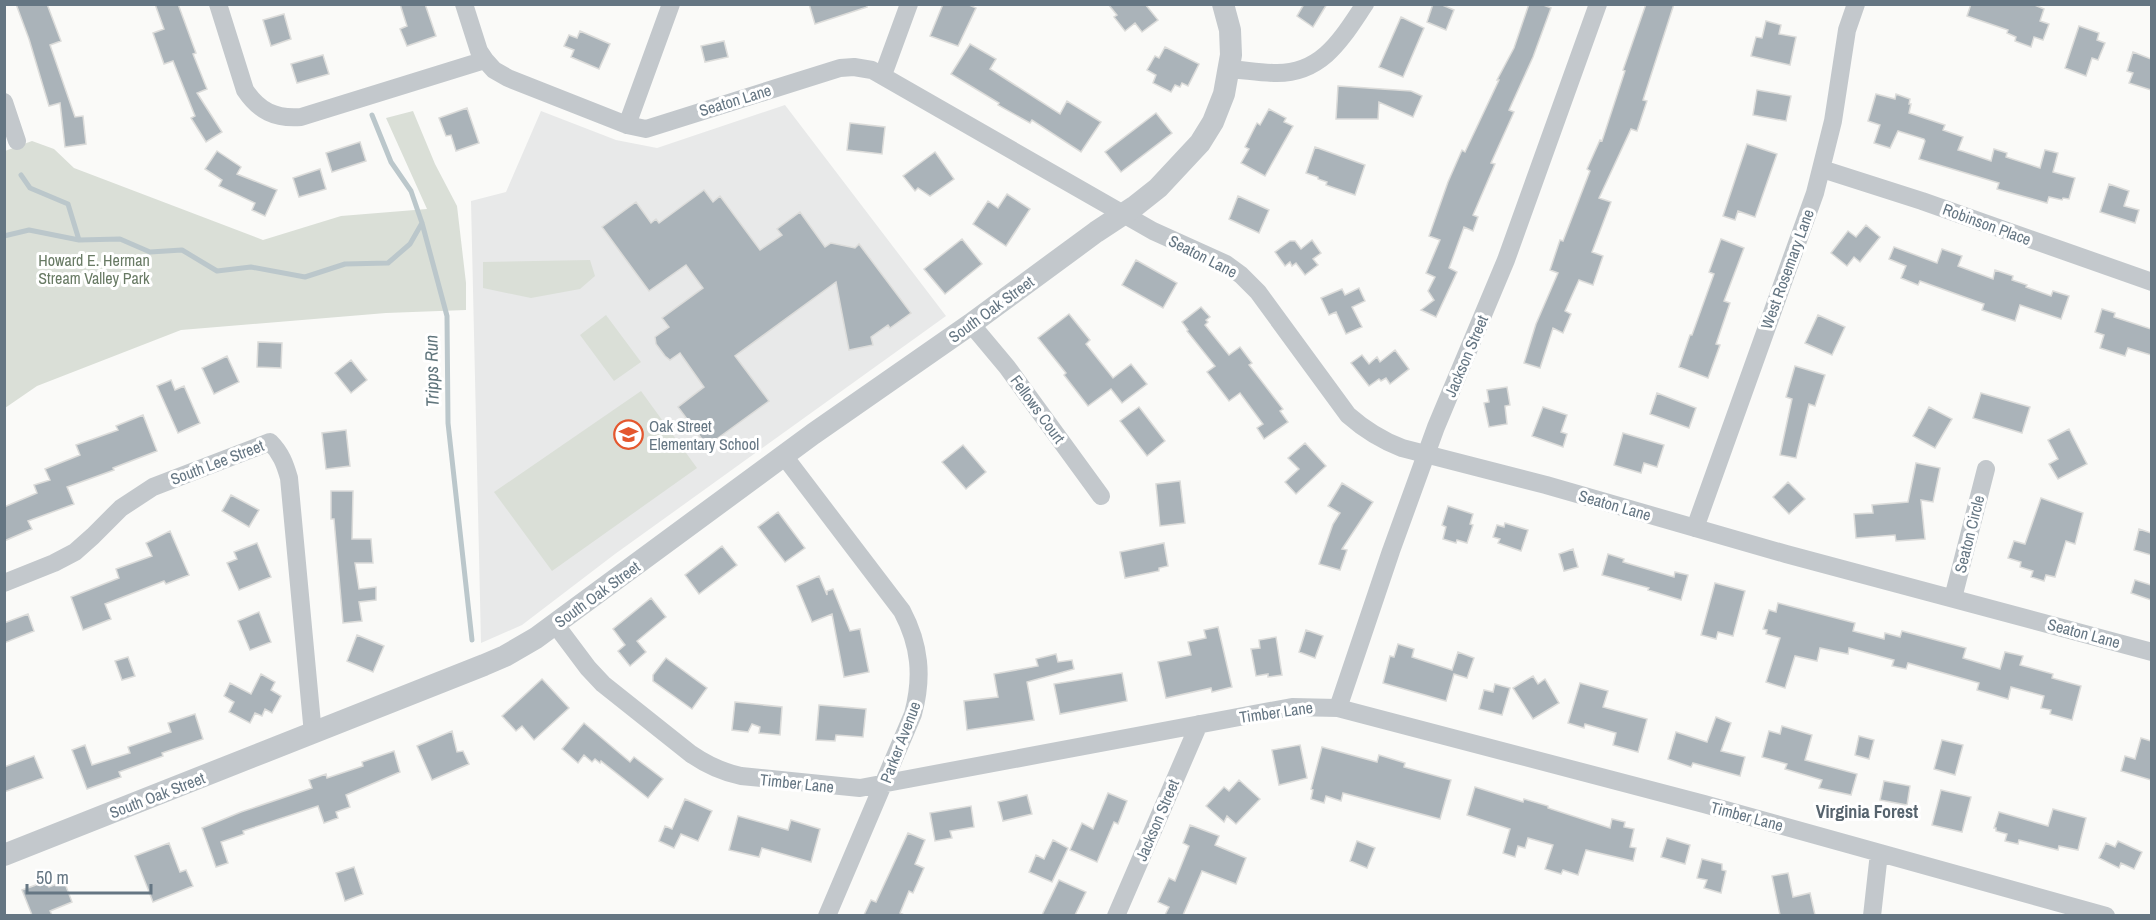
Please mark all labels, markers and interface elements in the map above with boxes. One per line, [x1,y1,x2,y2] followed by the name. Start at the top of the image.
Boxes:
[696,79,774,121] street label: Seaton Lane
[1940,198,2034,250] street label: Robinson Place
[1755,206,1819,332] street label: West Rosemary Lane
[1165,229,1241,283] street label: Seaton Lane
[38,249,150,289] park label: Howard E. Herman Stream Valley Park
[944,270,1038,347] street label: South Oak Street
[1439,311,1493,400] street label: Jackson Street
[418,335,445,407] water label: Tripps Run
[1006,370,1070,448] street label: Fellows Court
[649,415,759,455] place label: Oak Street Elementary School
[612,419,644,451] school or university icon: Oak Street Elementary School
[167,434,267,490] street label: South Lee Street
[1576,484,1654,526] street label: Seaton Lane
[1949,493,1989,575] street label: Seaton Circle
[550,555,644,632] street label: South Oak Street
[2045,613,2123,653] street label: Seaton Lane
[1238,696,1314,728] street label: Timber Lane
[874,698,926,786] street label: Parker Avenue
[106,767,208,823] street label: South Oak Street
[759,768,835,798] street label: Timber Lane
[1130,775,1184,864] street label: Jackson Street
[1708,796,1786,836] street label: Timber Lane
[1816,799,1918,824] district label: Virginia Forest
[27,857,152,895] scale bar
[36,865,69,890] text: 50 m

